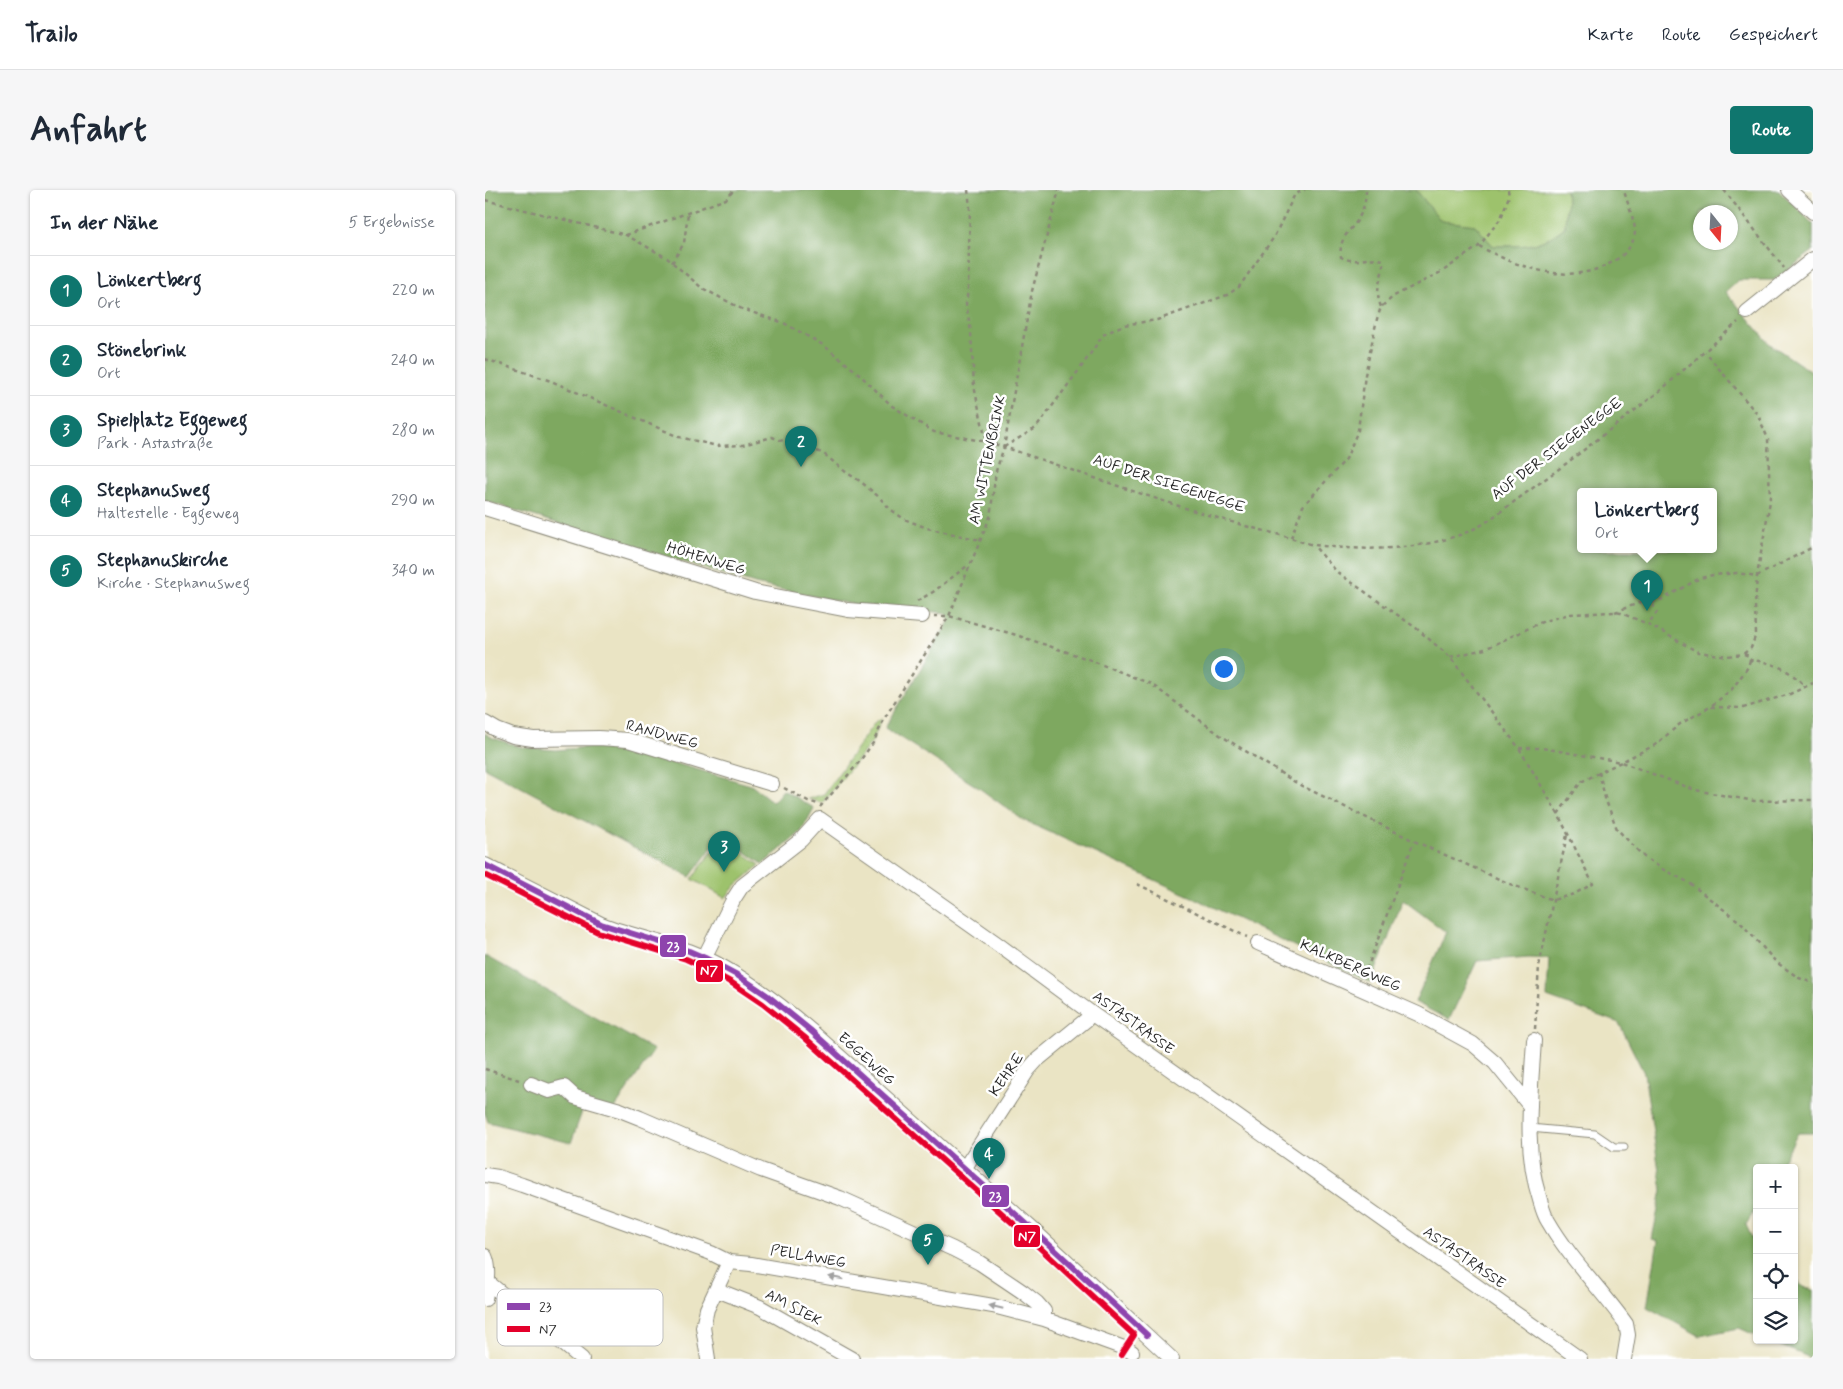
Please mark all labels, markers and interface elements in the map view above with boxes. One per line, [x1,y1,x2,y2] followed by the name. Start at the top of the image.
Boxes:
[25,19,78,50] text: Trailo
[1588,23,1634,47] text: Karte
[1662,23,1701,47] text: Route
[1729,23,1818,47] text: Gespeichert
[1730,106,1813,154] button: Route
[30,107,147,153] text: Anfahrt
[1693,205,1738,250] north arrow
[50,209,158,237] text: In der Nähe
[349,212,435,233] text: 5 Ergebnisse
[97,268,202,293] text: Lönkertberg
[62,280,70,301] text: 1
[392,280,435,301] text: 220 m
[97,293,121,314] text: Ort
[97,338,186,363] text: Stönebrink
[62,350,70,371] text: 2
[391,350,435,371] text: 240 m
[97,363,121,384] text: Ort
[1488,393,1627,505] street label: AUF DER SIEGENEGGE
[965,394,1011,526] street label: AM WITTENBRINK
[97,408,248,433] text: Spielplatz Eggeweg
[62,420,70,441] text: 3
[392,420,435,441] text: 280 m
[785,426,817,467] pin: 2
[97,433,213,454] text: Park · Astastraße
[1091,450,1248,518] street label: AUF DER SIEGENEGGE
[97,478,210,503] text: Stephanusweg
[1577,488,1717,553] popup
[61,490,71,511] text: 4
[391,490,435,511] text: 290 m
[1595,498,1699,523] text: Lönkertberg
[97,503,239,524] text: Haltestelle · Eggeweg
[1595,523,1618,544] text: Ort
[664,538,748,580] street label: HÖHENWEG
[97,548,228,573] text: Stephanuskirche
[61,560,71,581] text: 5
[391,560,435,581] text: 340 m
[1631,570,1663,611] pin: 1
[97,573,250,594] text: Kirche · Stephanusweg
[1211,656,1237,682] your location
[624,716,700,754] street label: RANDWEG
[708,831,740,872] pin: 3
[659,934,687,958] line badge: 23
[1297,935,1404,997] street label: KALKBERGWEG
[667,938,679,956] text: 23
[695,959,724,983] line badge: N7
[700,962,718,980] text: N7
[1088,987,1178,1060] street label: ASTASTRASSE
[833,1028,899,1090] street label: EGGEWEG
[985,1049,1029,1101] street label: KEHRE
[973,1138,1005,1179] pin: 4
[1753,1164,1798,1344] map controls
[1753,1164,1798,1209] button: +
[981,1184,1010,1208] line badge: 23
[989,1188,1001,1206] text: 23
[1753,1209,1798,1254] button: −
[1419,1222,1509,1294] street label: ASTASTRASSE
[912,1224,944,1265] pin: 5
[1013,1224,1041,1248] line badge: N7
[1018,1228,1036,1246] text: N7
[769,1241,847,1273] street label: PELLAWEG
[1753,1254,1798,1299] button: locate
[828,1274,844,1282] one-way arrow
[761,1285,825,1331] street label: AM SIEK
[497,1289,663,1346] legend
[539,1298,552,1316] text: 23
[1753,1299,1798,1344] button: layers
[989,1303,1004,1311] one-way arrow
[539,1321,557,1339] text: N7

